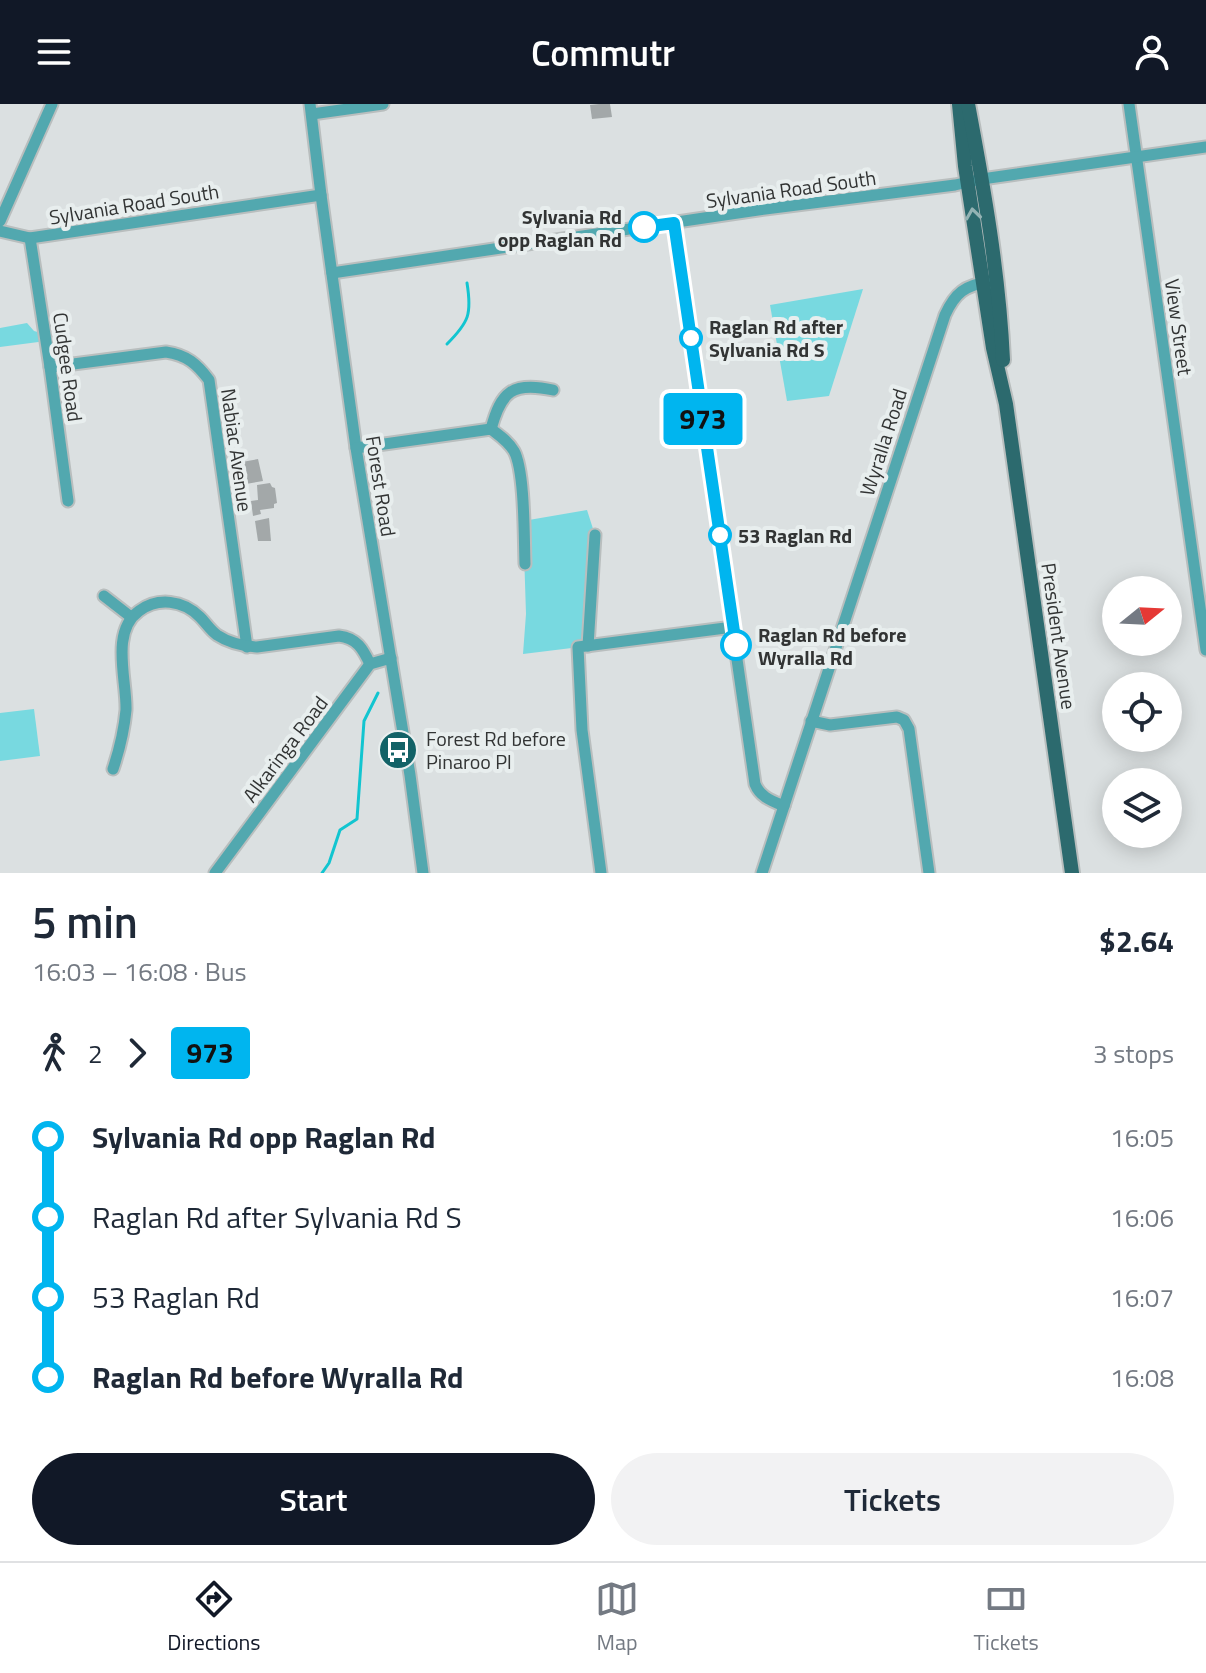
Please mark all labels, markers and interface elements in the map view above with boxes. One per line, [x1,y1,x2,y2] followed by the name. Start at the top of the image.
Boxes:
[531,25,675,80] text: Commutr
[32,30,76,74] icon: menu
[1130,30,1174,74] icon: person
[704,162,878,216] street label: Sylvania Road South
[47,175,221,233] street label: Sylvania Road South
[498,201,622,255] place label: Sylvania Rd opp Raglan Rd
[965,207,982,221] one-way arrow
[629,212,659,242] marker: Sylvania Rd opp Raglan Rd
[1157,277,1201,377] street label: View Street
[45,310,91,424] street label: Cudgee Road
[709,311,844,365] place label: Raglan Rd after Sylvania Rd S
[680,327,702,349] marker: Raglan Rd after Sylvania Rd S
[851,384,915,500] street label: Wyralla Road
[213,386,261,514] street label: Nabiac Avenue
[657,393,749,445] line badge: 973
[679,397,727,440] text: 973
[358,433,404,539] street label: Forest Road
[738,520,852,551] place label: 53 Raglan Rd
[709,524,731,546] marker: 53 Raglan Rd
[1033,561,1085,711] street label: President Avenue
[1102,576,1182,656] north arrow
[1102,576,1182,848] map controls
[758,619,906,673] place label: Raglan Rd before Wyralla Rd
[721,630,751,660] marker: Raglan Rd before Wyralla Rd
[1102,672,1182,752] button: locate
[235,689,335,809] street label: Alkaringa Road
[426,723,566,777] place label: Forest Rd before Pinaroo Pl
[377,729,419,771] bus stop icon: Forest Rd before Pinaroo Pl
[1102,768,1182,848] button: layers
[32,888,138,955] text: 5 min
[1099,918,1174,964] text: $2.64
[32,952,247,991] text: 16:03 – 16:08 · Bus
[32,1031,76,1075] icon: walk
[115,1031,159,1075] icon: forward
[187,1031,234,1074] text: 973
[88,1034,103,1073] text: 2
[1093,1034,1174,1073] text: 3 stops
[92,1114,436,1160] text: Sylvania Rd opp Raglan Rd
[1110,1118,1174,1157] text: 16:05
[92,1194,462,1240] text: Raglan Rd after Sylvania Rd S
[1110,1198,1174,1237] text: 16:06
[92,1274,260,1320] text: 53 Raglan Rd
[1110,1278,1174,1317] text: 16:07
[92,1354,464,1400] text: Raglan Rd before Wyralla Rd
[1110,1358,1174,1397] text: 16:08
[32,1453,595,1545] button: Start
[611,1453,1174,1545] button: Tickets
[167,1577,261,1659] tab: Directions
[595,1577,639,1659] tab: Map
[974,1577,1039,1659] tab: Tickets

